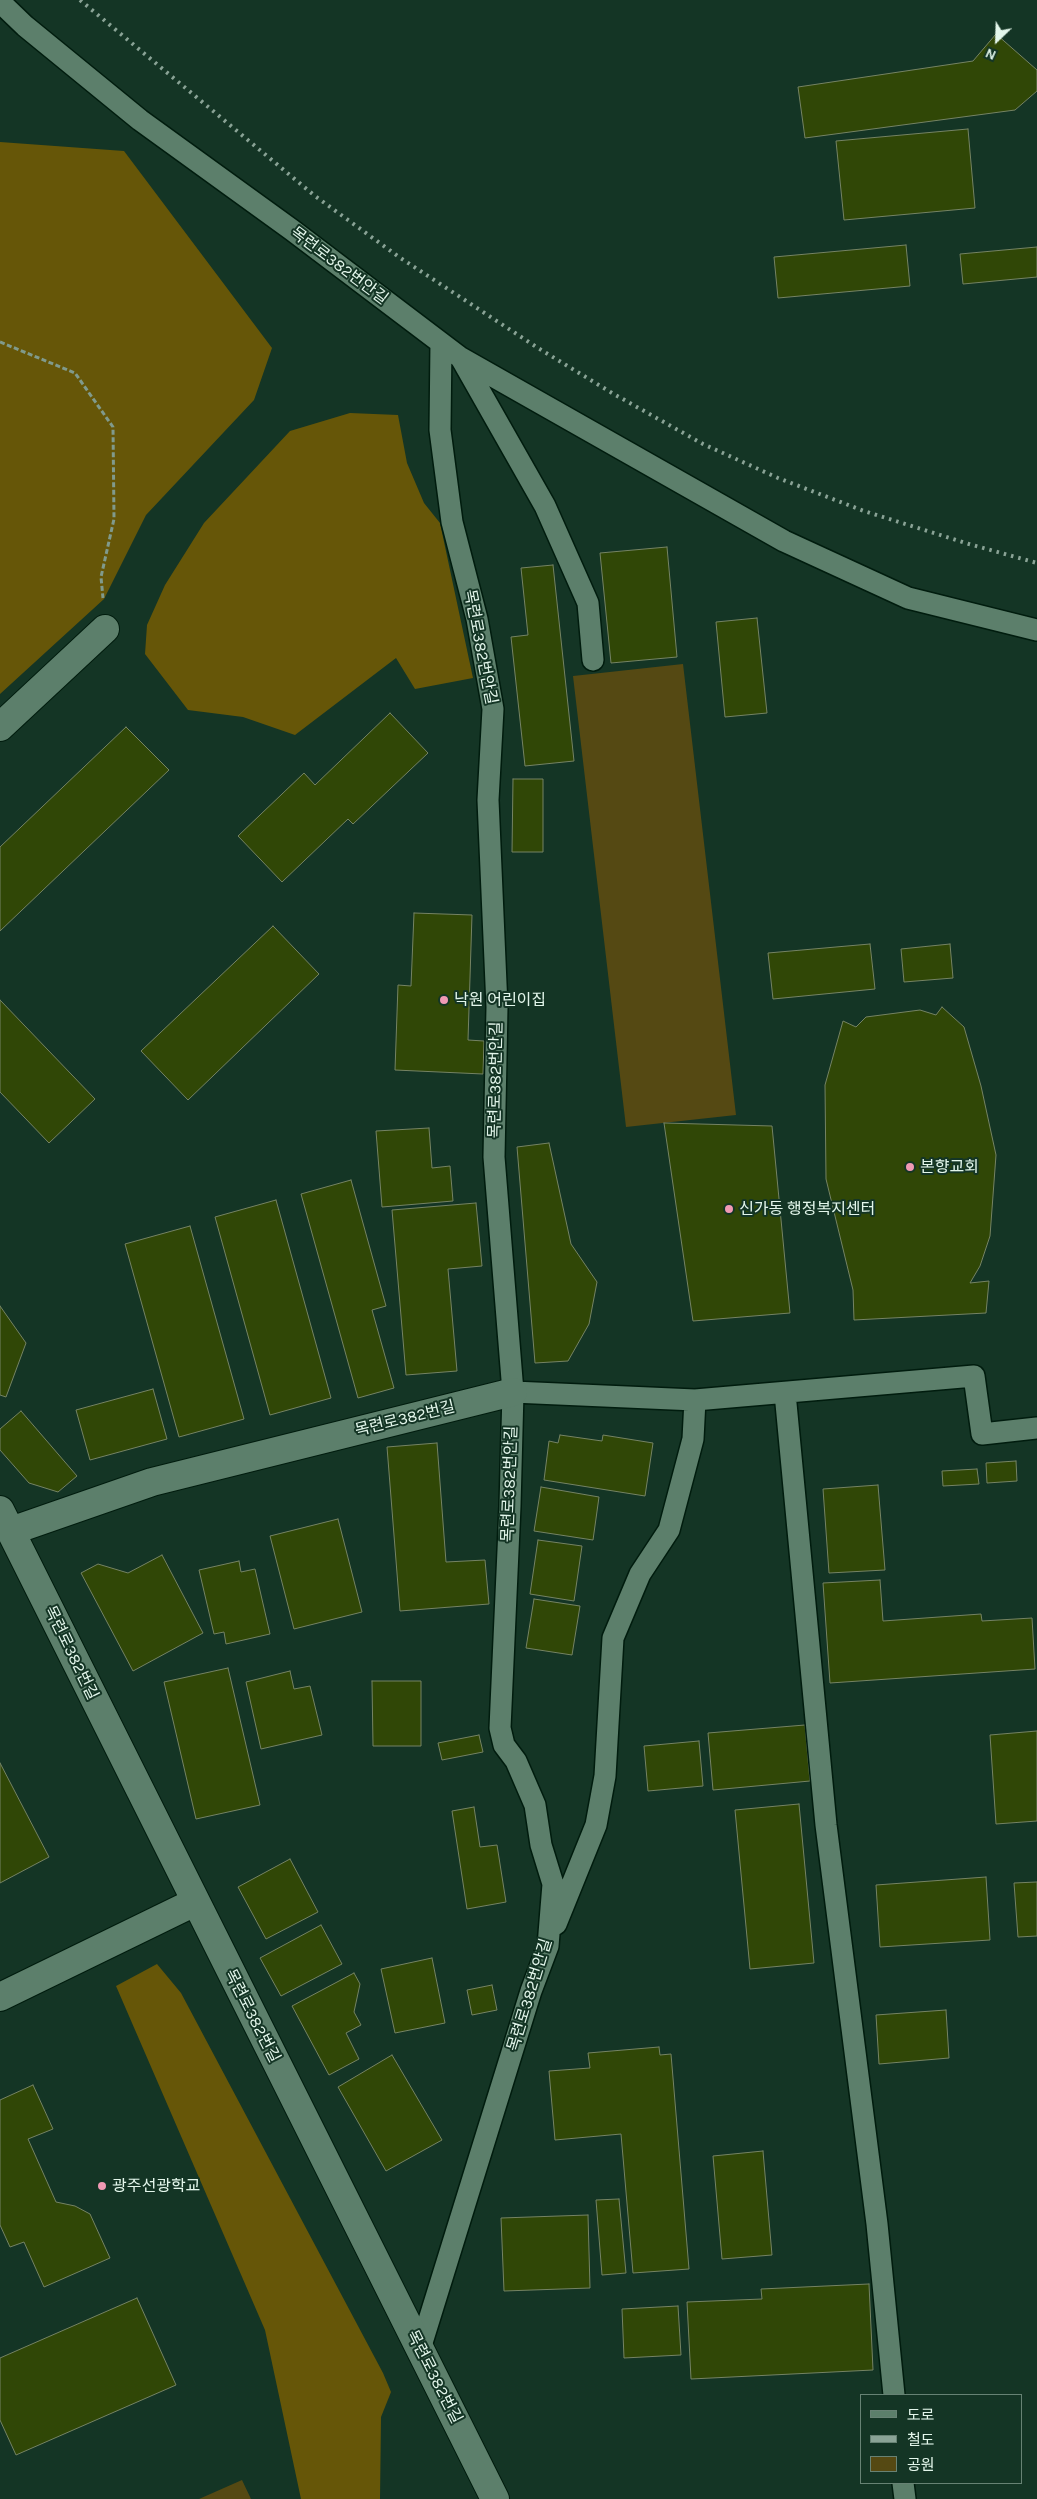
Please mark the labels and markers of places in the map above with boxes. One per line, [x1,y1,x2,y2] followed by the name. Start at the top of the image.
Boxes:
[454,990,546,1010] place label: 낙원 어린이집
[438,994,450,1006] marker: 낙원 어린이집
[920,1157,979,1177] place label: 본향교회
[904,1161,916,1173] marker: 본향교회
[739,1199,875,1219] place label: 신가동 행정복지센터
[723,1203,735,1215] marker: 신가동 행정복지센터
[112,2176,200,2196] place label: 광주선광학교
[96,2180,108,2192] marker: 광주선광학교

